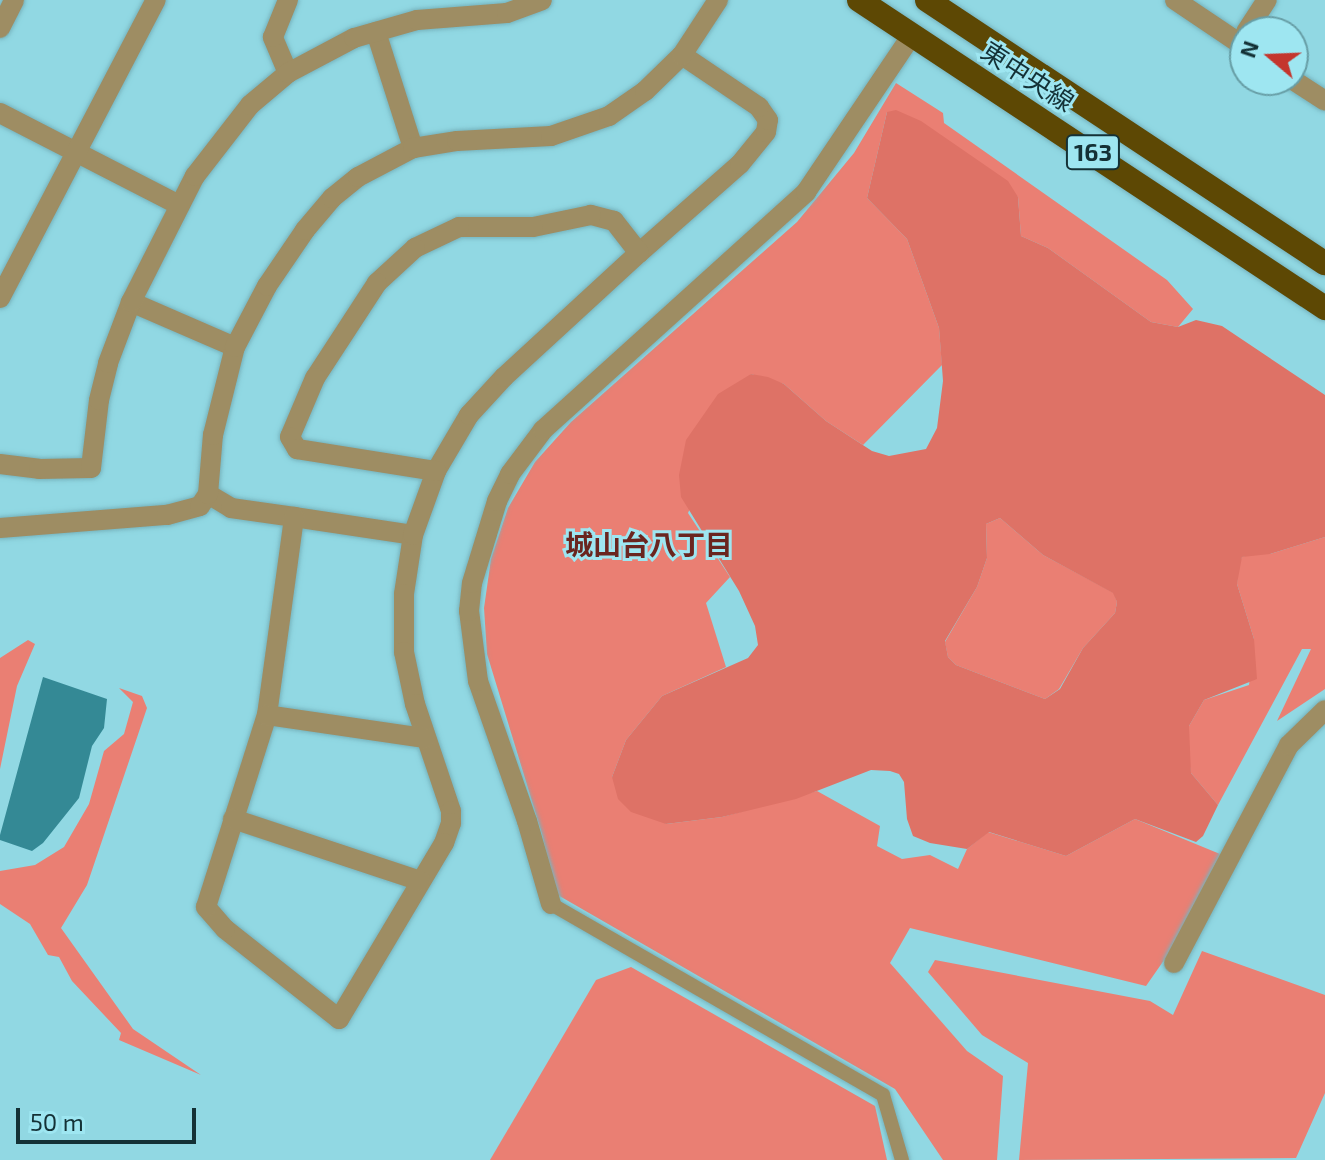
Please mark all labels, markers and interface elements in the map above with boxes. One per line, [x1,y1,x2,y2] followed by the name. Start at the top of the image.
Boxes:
[1229,16,1309,96] north arrow
[976,35,1080,117] street label: 東中央線
[1233,37,1263,61] text: N
[1065,132,1121,172] road number: 163
[565,527,733,561] district label: 城山台八丁目
[20,1092,200,1142] scale bar
[30,1107,84,1136] text: 50 m

